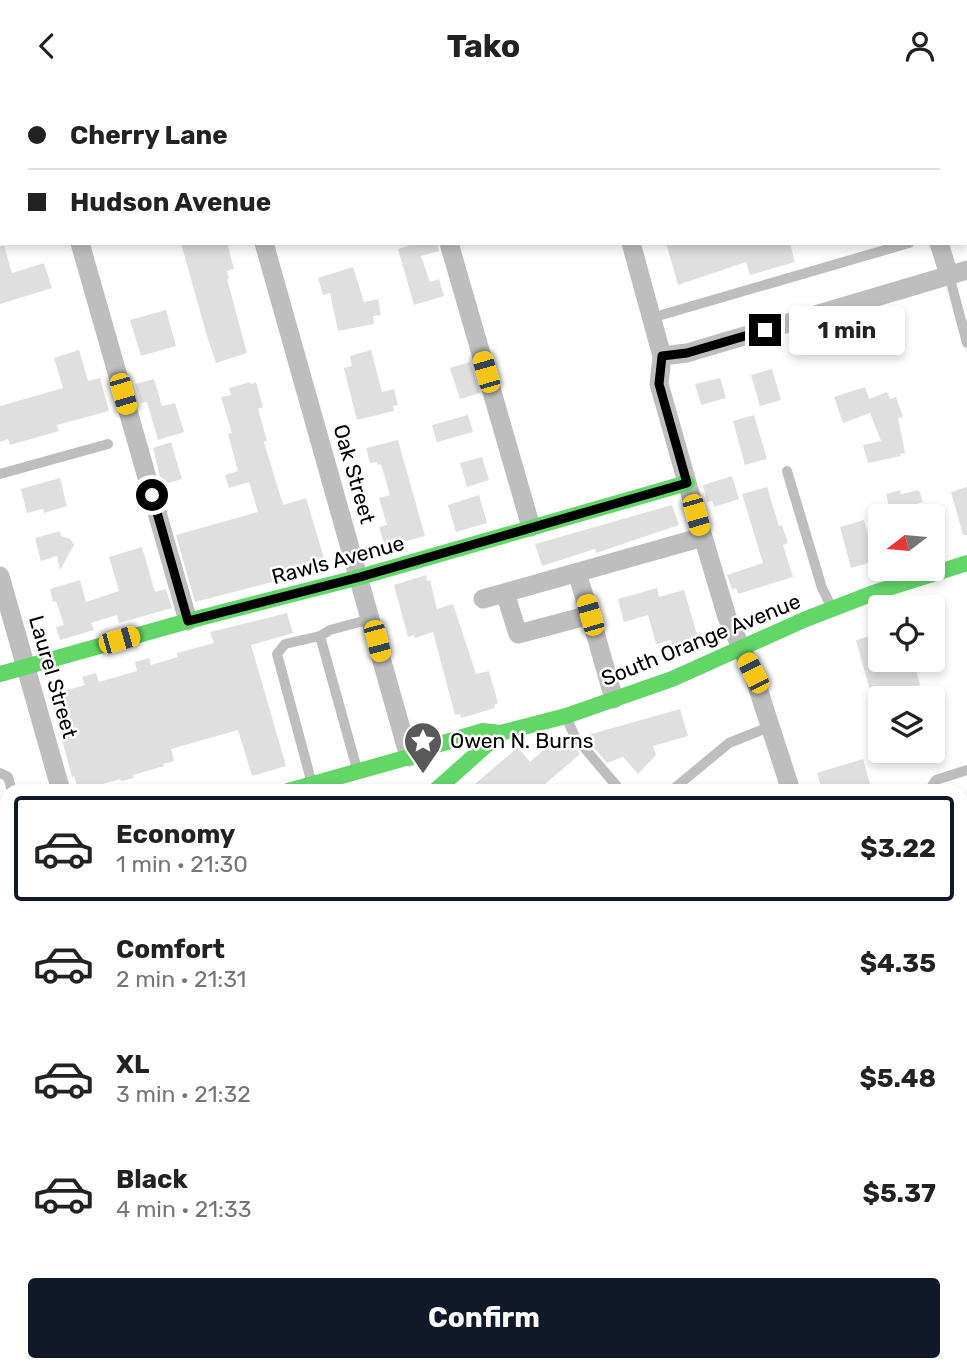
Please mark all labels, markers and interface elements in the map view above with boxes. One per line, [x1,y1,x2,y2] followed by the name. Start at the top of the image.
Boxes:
[28,27,66,65] icon: back
[447,27,520,65] text: Tako
[901,27,939,65] icon: person
[70,120,228,151] text: Cherry Lane
[70,187,271,218] text: Hudson Avenue
[790,306,905,355] callout: 1 min
[749,314,781,346] route end
[818,316,876,344] text: 1 min
[471,349,502,395] car
[108,371,139,417] car
[328,421,381,526] street label: Oak Street
[136,479,168,511] route start
[681,492,712,538] car
[868,504,945,581] north arrow
[868,504,945,763] map controls
[269,530,407,589] street label: Rawls Avenue
[598,588,804,691] street label: South Orange Avenue
[575,592,606,638] car
[868,595,945,672] button: locate
[24,613,83,741] street label: Laurel Street
[362,618,393,664] car
[96,624,143,656] car
[735,650,772,696] car
[868,686,945,763] button: layers
[402,720,444,775] place icon: Owen N. Burns
[450,728,593,753] place label: Owen N. Burns
[32,817,95,880] icon: car
[116,819,235,850] text: Economy
[860,833,936,864] text: $3.22
[116,850,248,878] text: 1 min · 21:30
[32,932,95,995] icon: car
[116,934,225,965] text: Comfort
[860,948,936,979] text: $4.35
[116,965,246,993] text: 2 min · 21:31
[32,1047,95,1110] icon: car
[116,1049,149,1080] text: XL
[859,1063,936,1094] text: $5.48
[116,1080,251,1108] text: 3 min · 21:32
[32,1162,95,1225] icon: car
[116,1164,188,1195] text: Black
[863,1178,936,1209] text: $5.37
[116,1195,252,1223] text: 4 min · 21:33
[28,1278,940,1358] button: Confirm

